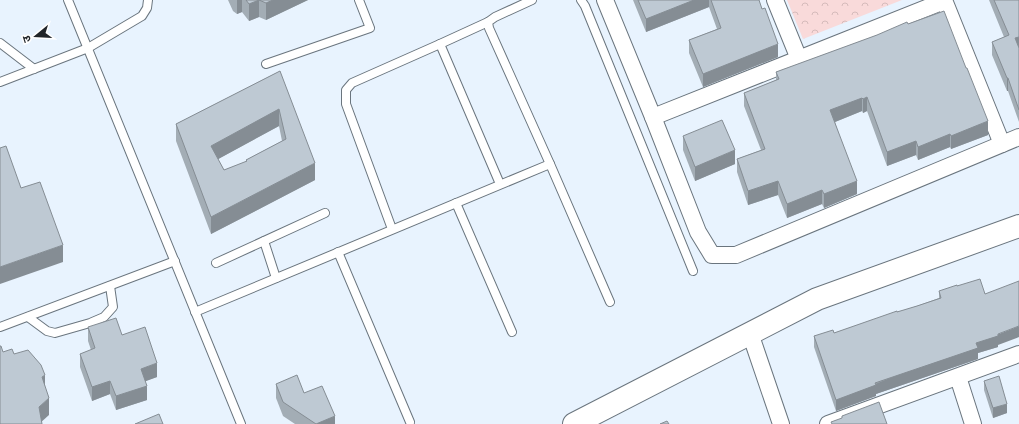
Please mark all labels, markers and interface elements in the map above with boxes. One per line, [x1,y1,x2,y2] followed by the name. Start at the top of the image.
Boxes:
[16,16,56,56] north arrow
[20,33,34,44] text: उ

